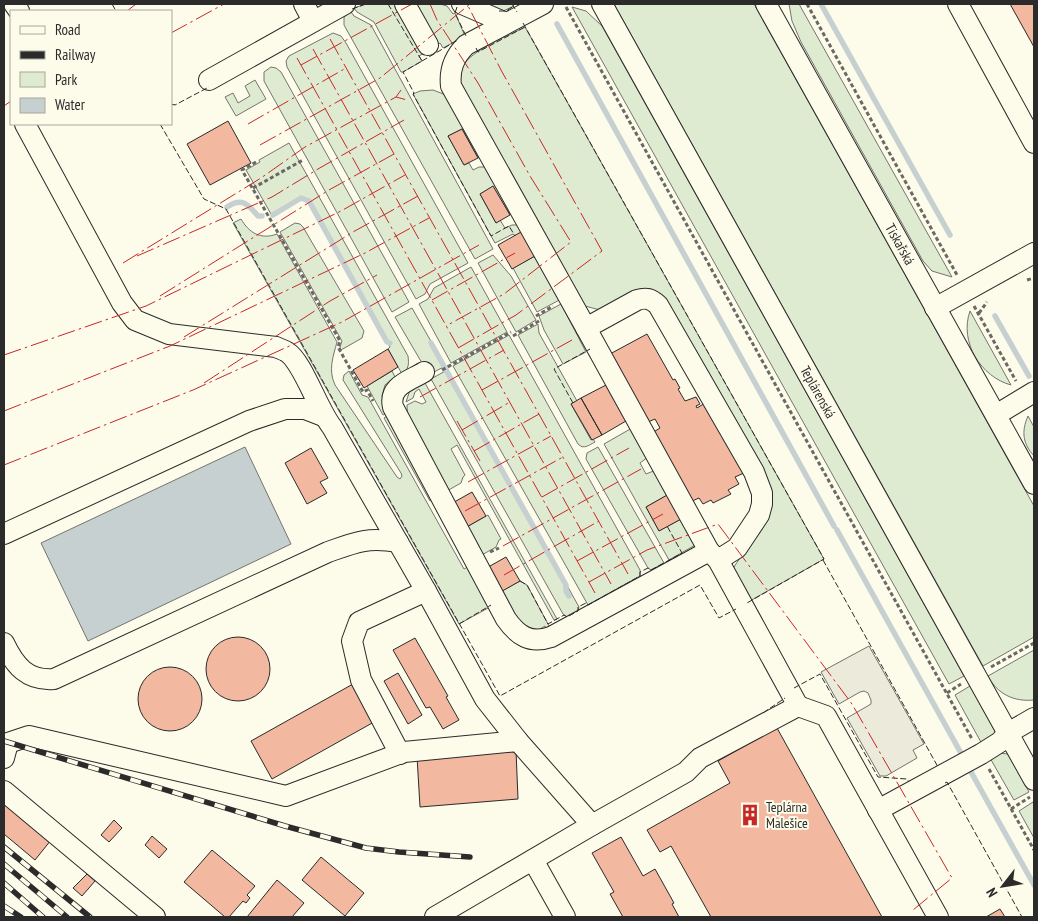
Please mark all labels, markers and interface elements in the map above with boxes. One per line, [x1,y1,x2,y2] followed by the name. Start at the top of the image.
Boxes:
[10,10,172,125] legend
[55,20,81,39] text: Road
[55,45,96,64] text: Railway
[55,70,77,89] text: Park
[55,95,86,114] text: Water
[881,220,919,268] street label: Tiskařská
[796,363,840,421] street label: Teplárenská
[766,798,808,832] place label: Teplárna Malešice
[737,802,763,828] building icon: Teplárna Malešice
[978,861,1028,911] north arrow
[982,885,1002,901] text: N

